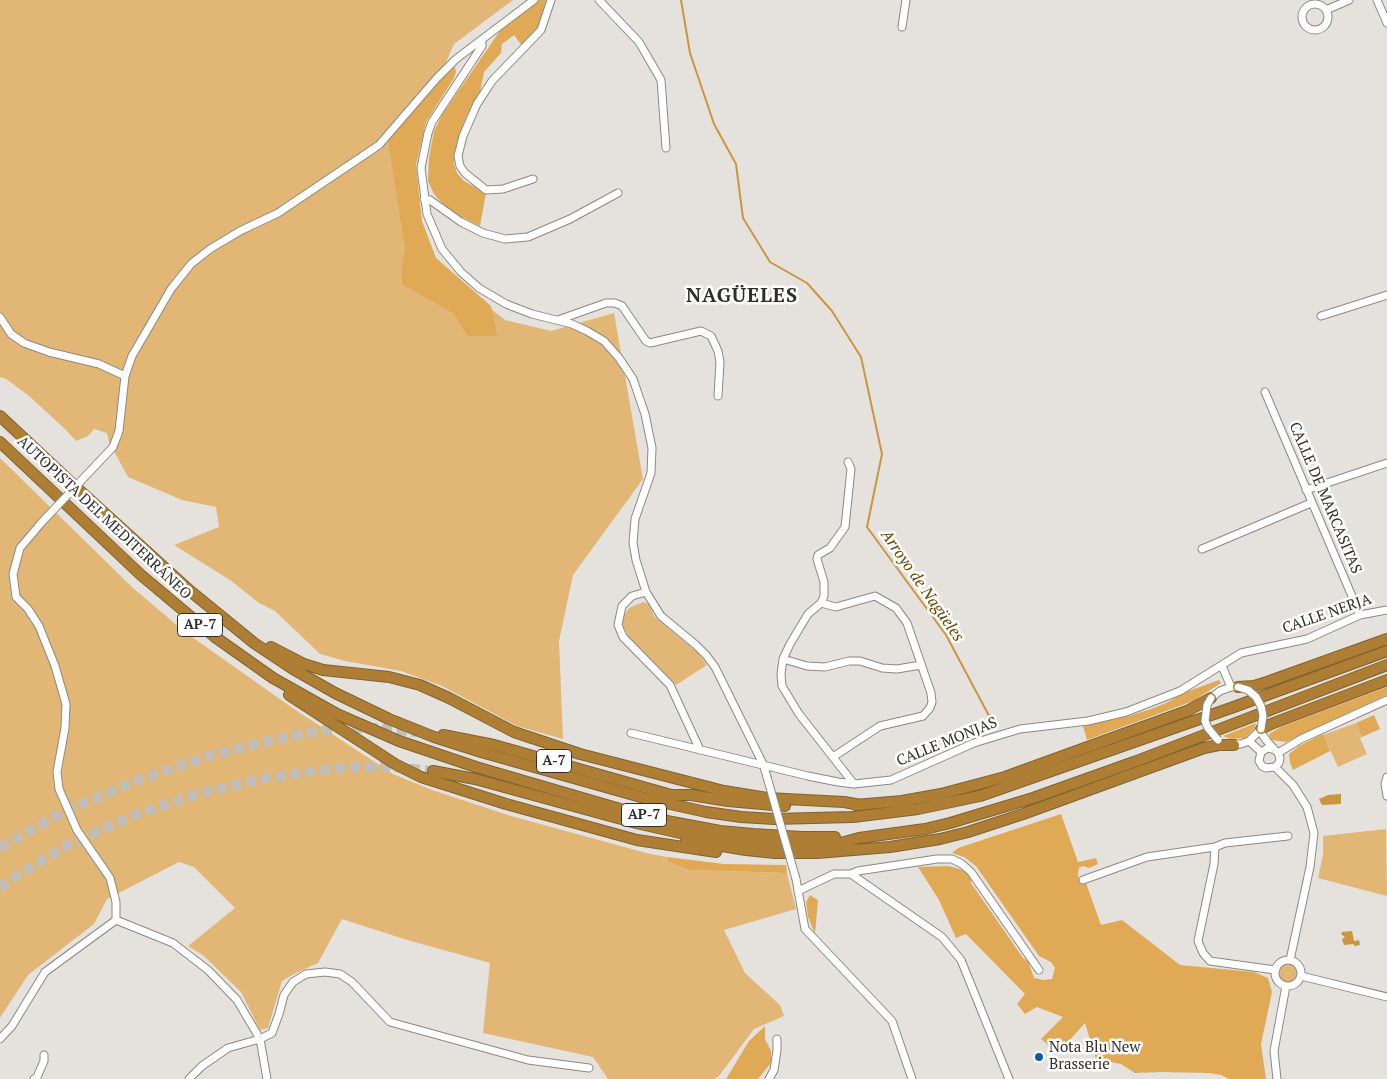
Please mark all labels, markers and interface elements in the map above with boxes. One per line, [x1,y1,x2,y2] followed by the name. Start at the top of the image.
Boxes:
[685,284,799,308] district label: NAGÜELES
[1285,419,1365,577] street label: CALLE DE MARCASITAS
[13,432,195,604] street label: AUTOPISTA DEL MEDITERRÁNEO
[876,526,968,646] water label: Arroyo de Nagüeles
[1280,590,1374,638] street label: CALLE NERJA
[178,614,222,636] road number: AP-7
[894,714,1000,770] street label: CALLE MONJAS
[536,749,572,772] road number: A-7
[622,804,666,826] road number: AP-7
[1049,1039,1140,1074] place label: Nota Blu New Brasserie
[1033,1051,1045,1063] marker: Nota Blu New Brasserie

